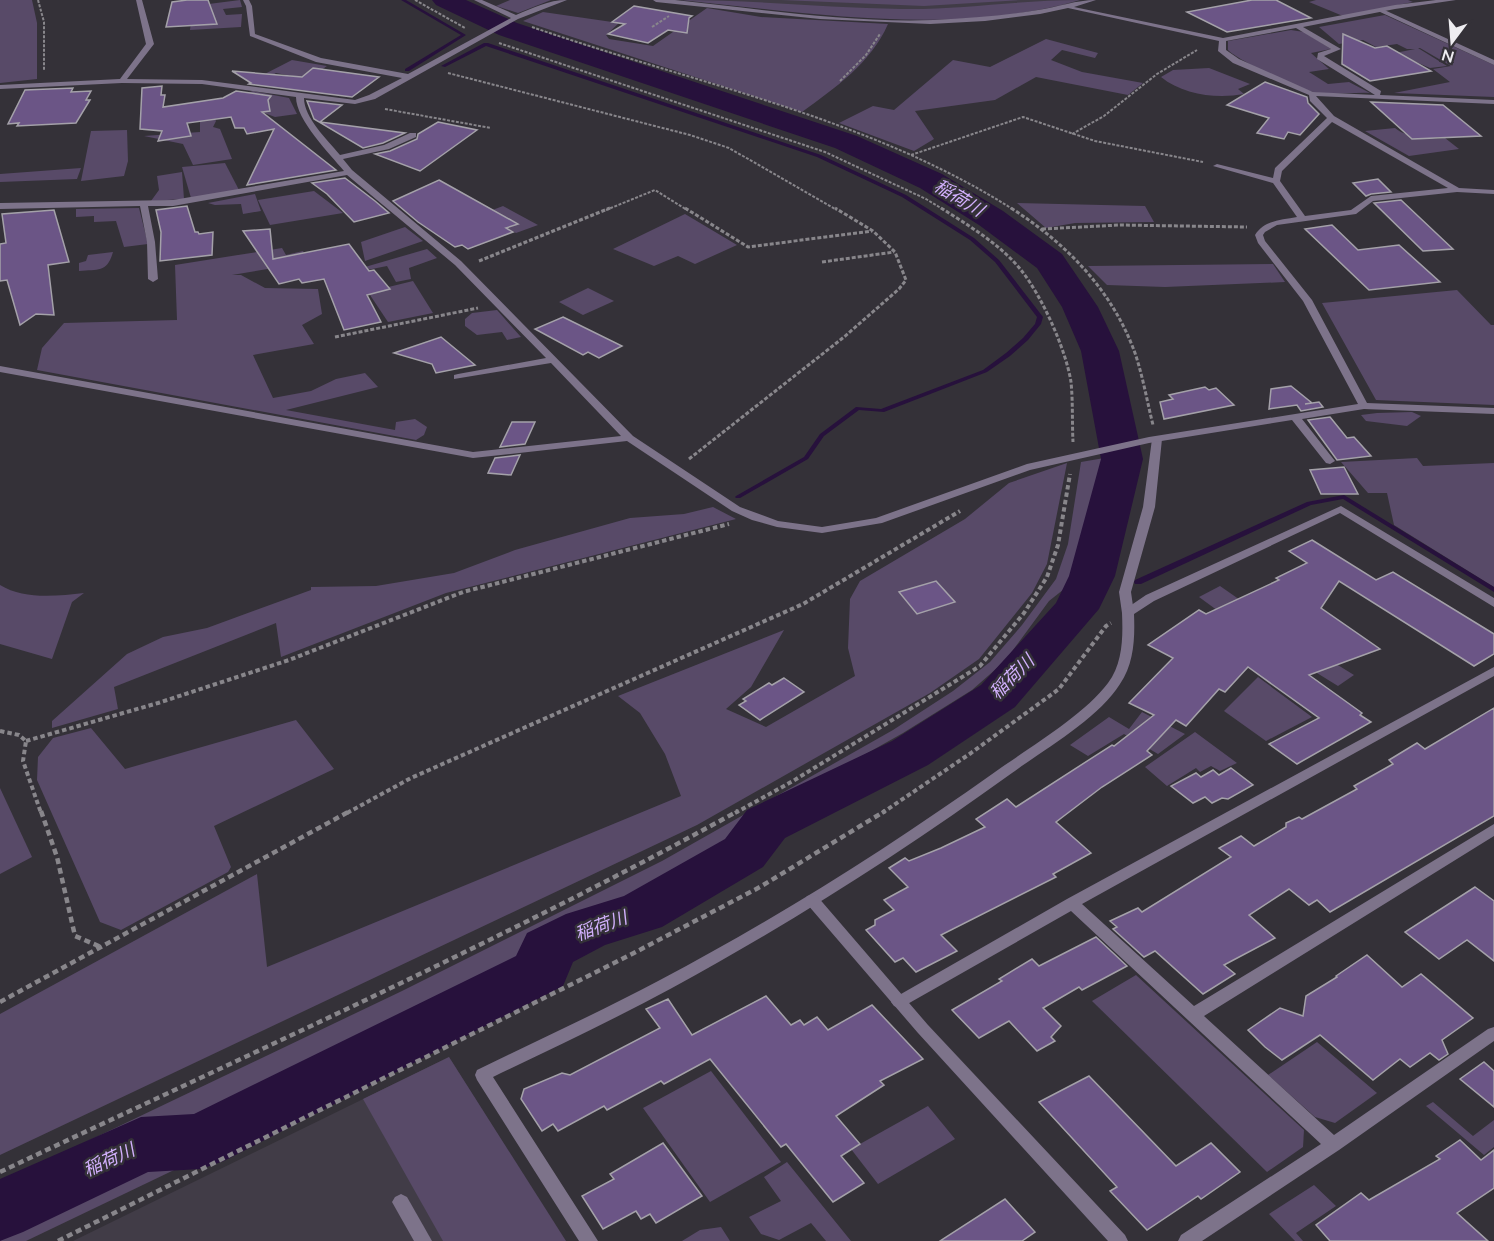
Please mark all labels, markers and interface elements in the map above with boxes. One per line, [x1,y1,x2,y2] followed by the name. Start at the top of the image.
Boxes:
[1422,12,1482,72] north arrow
[1439,45,1456,68] text: N
[930,174,990,222] water label: 稲荷川
[984,648,1040,704] water label: 稲荷川
[572,905,632,946] water label: 稲荷川
[79,1137,140,1181] water label: 稲荷川

